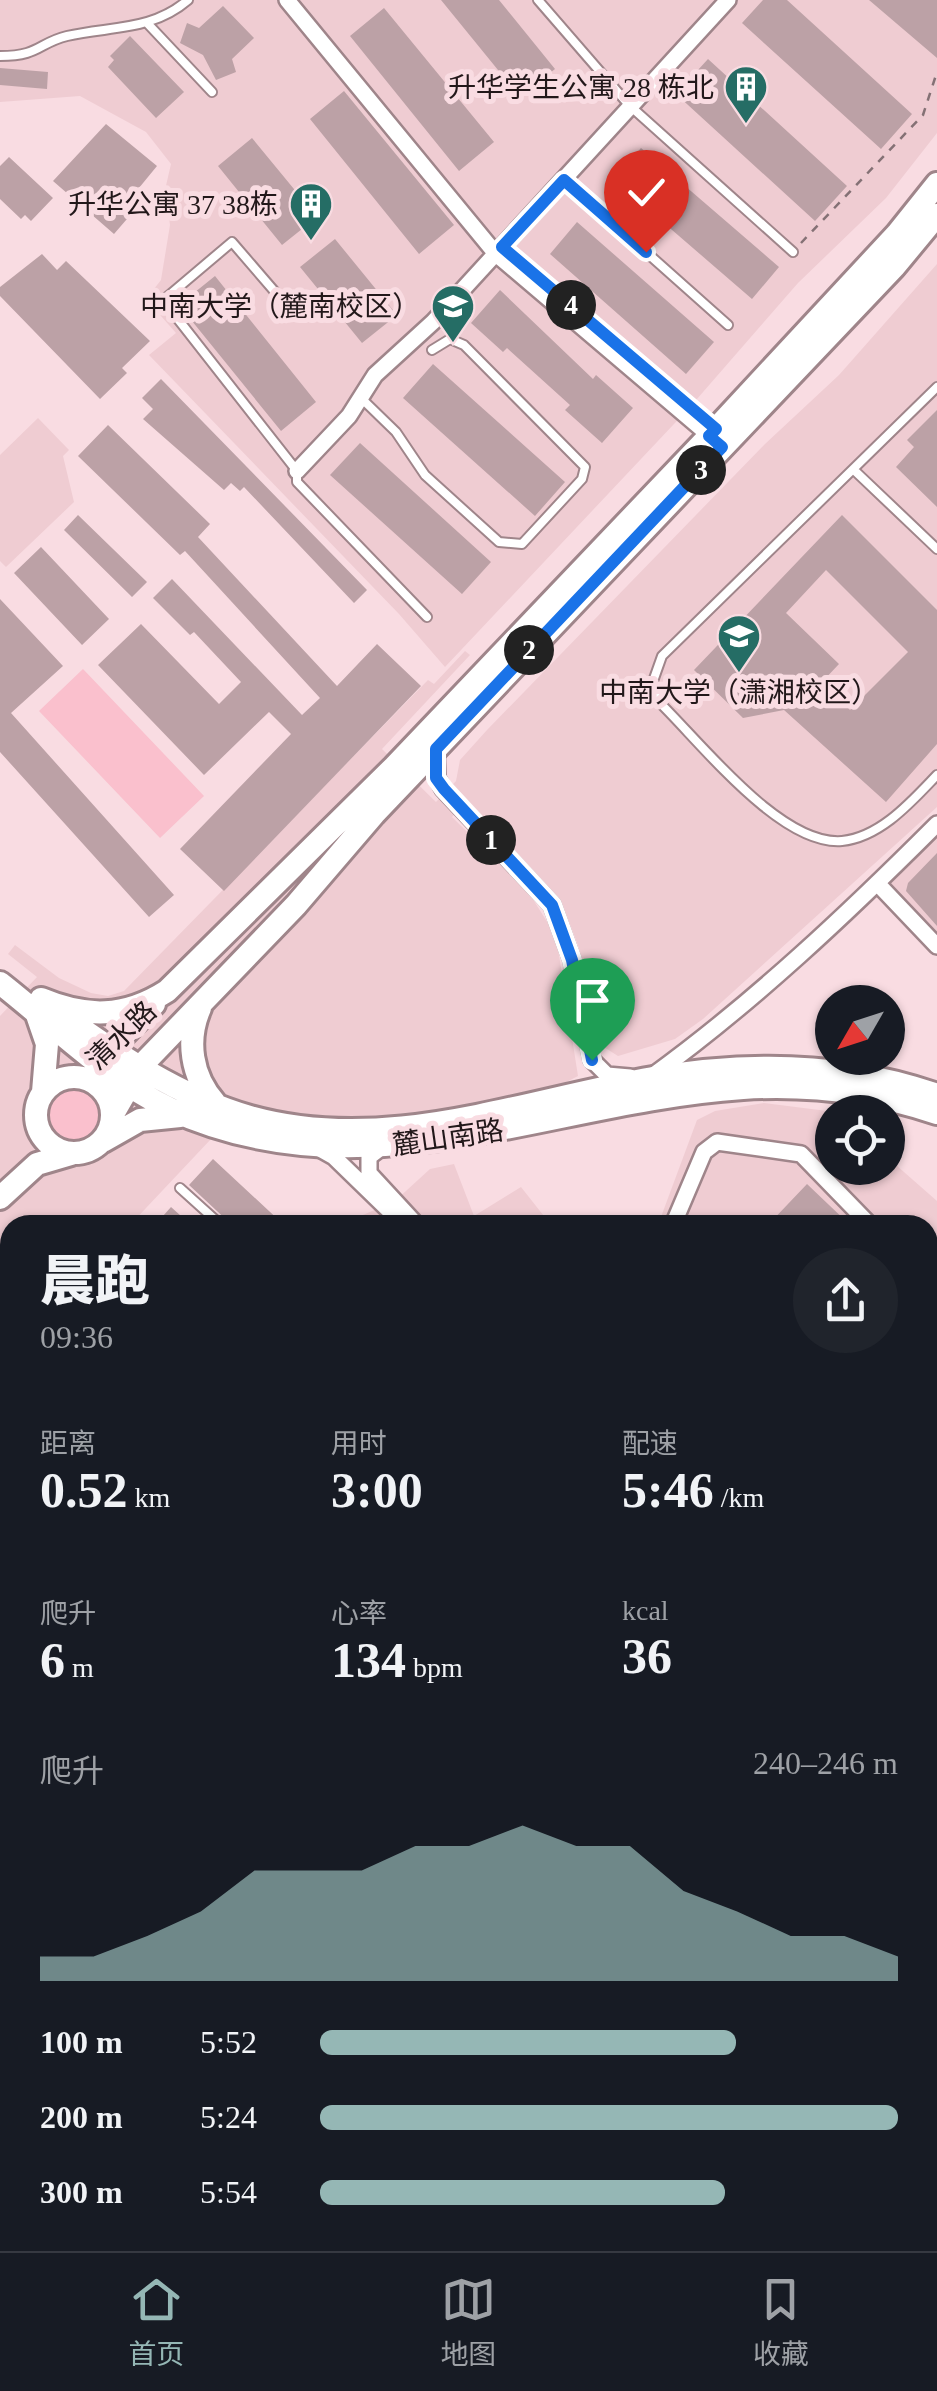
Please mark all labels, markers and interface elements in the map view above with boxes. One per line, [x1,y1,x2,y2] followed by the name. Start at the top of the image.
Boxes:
[723,64,769,125] building icon: 升华学生公寓 28 栋北
[448,72,714,103] place label: 升华学生公寓 28 栋北
[604,150,689,253] pin
[619,165,674,220] icon: check
[288,181,334,242] building icon: 升华公寓 37 38栋
[68,189,278,220] place label: 升华公寓 37 38栋
[546,280,596,330] pin: 4
[430,283,476,344] school or university icon: 中南大学（麓南校区）
[564,289,578,320] text: 4
[140,291,420,322] place label: 中南大学（麓南校区）
[676,445,726,495] pin: 3
[694,454,708,485] text: 3
[716,613,762,674] school or university icon: 中南大学（潇湘校区）
[504,625,554,675] pin: 2
[522,634,536,665] text: 2
[599,677,879,708] place label: 中南大学（潇湘校区）
[466,815,516,865] pin: 1
[484,824,498,855] text: 1
[550,958,635,1061] pin
[565,973,620,1028] icon: arrive
[815,985,905,1075] north arrow
[815,985,905,1185] map controls
[80,995,162,1076] street label: 清水路
[815,1095,905,1185] button: locate
[390,1114,506,1161] street label: 麓山南路
[793,1248,898,1353] button: share
[40,1251,150,1312] text: 晨跑
[40,1319,113,1355] text: 09:36
[40,1428,96,1459] text: 距离
[331,1428,387,1459] text: 用时
[622,1428,678,1459] text: 配速
[40,1462,128,1518] text: 0.52
[331,1462,423,1518] text: 3:00
[622,1462,714,1518] text: 5:46
[128,1482,170,1513] text: km
[714,1482,764,1513] text: /km
[622,1595,669,1626] text: kcal
[40,1598,96,1629] text: 爬升
[331,1598,387,1629] text: 心率
[622,1628,672,1684] text: 36
[40,1632,65,1688] text: 6
[331,1632,406,1688] text: 134
[65,1652,94,1683] text: m
[406,1652,463,1683] text: bpm
[753,1745,898,1781] text: 240–246 m
[40,1753,104,1789] text: 爬升
[40,2024,123,2060] text: 100 m
[200,2024,257,2060] text: 5:52
[40,2099,123,2135] text: 200 m
[200,2099,257,2135] text: 5:24
[40,2174,123,2210] text: 300 m
[200,2174,257,2210] text: 5:54
[128,2272,184,2372] tab: 首页
[440,2272,497,2372] tab: 地图
[753,2272,809,2372] tab: 收藏

